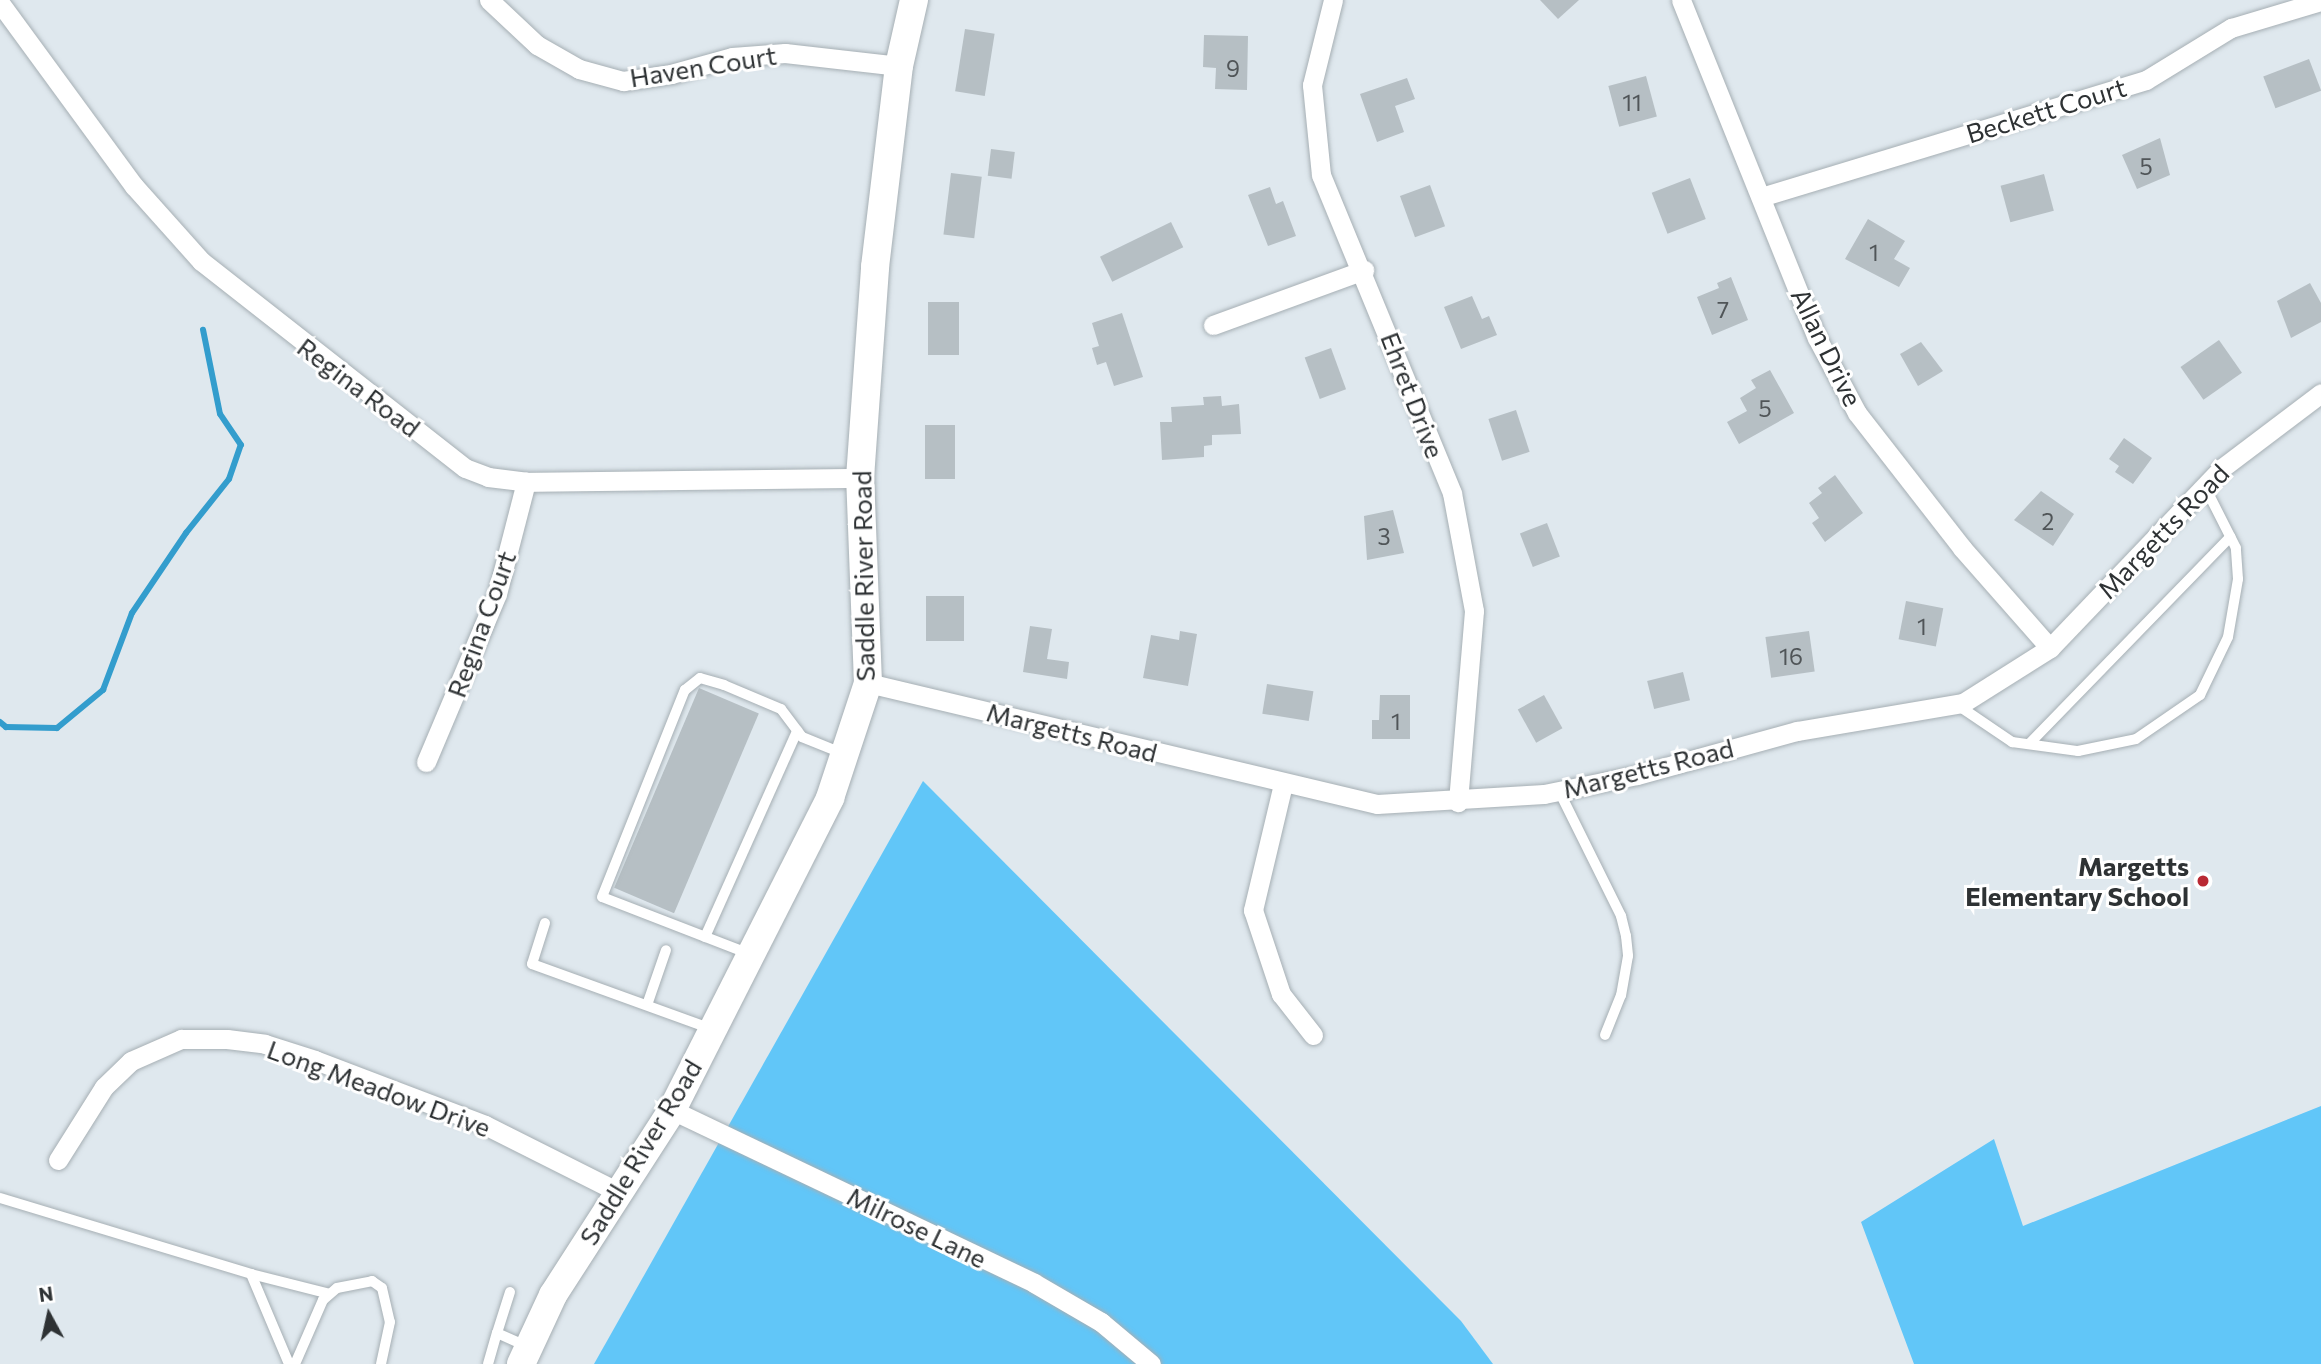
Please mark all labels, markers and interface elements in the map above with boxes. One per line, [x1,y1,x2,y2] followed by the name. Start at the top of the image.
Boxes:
[627,39,779,93] street label: Haven Court
[1226,54,1240,82] house number: 9
[1962,71,2130,149] street label: Beckett Court
[1622,88,1642,116] house number: 11
[2139,152,2153,180] house number: 5
[1869,238,1879,266] house number: 1
[1785,283,1869,411] street label: Allan Drive
[1717,295,1729,323] house number: 7
[1375,328,1451,462] street label: Ehret Drive
[292,331,426,443] street label: Regina Road
[1758,394,1772,422] house number: 5
[2091,457,2235,605] street label: Margetts Road
[846,470,880,682] street label: Saddle River Road
[2042,507,2054,535] house number: 2
[1377,522,1391,550] house number: 3
[440,547,522,701] street label: Regina Court
[1917,612,1927,640] house number: 1
[1779,642,1803,670] house number: 16
[983,696,1161,768] street label: Margetts Road
[1391,707,1401,735] house number: 1
[1559,732,1737,804] street label: Margetts Road
[1965,850,2189,912] place label: Margetts Elementary School
[2195,873,2211,889] marker: Margetts Elementary School
[263,1033,495,1143] street label: Long Meadow Drive
[572,1054,708,1250] street label: Saddle River Road
[842,1180,992,1274] street label: Milrose Lane
[14,1280,84,1350] north arrow
[37,1281,55,1306] text: N

